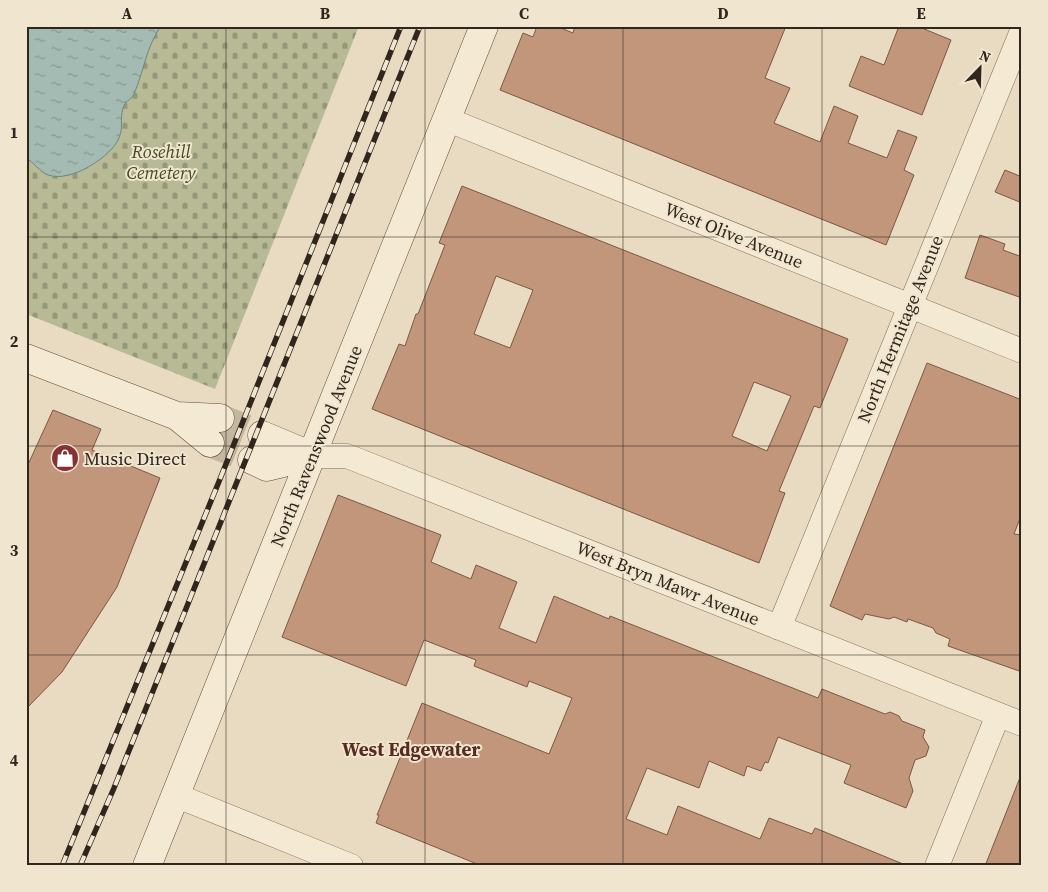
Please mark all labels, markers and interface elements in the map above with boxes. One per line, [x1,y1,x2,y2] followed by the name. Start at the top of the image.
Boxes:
[122,2,133,24] text: A
[320,2,331,24] text: B
[519,2,529,24] text: C
[717,2,729,24] text: D
[916,2,926,24] text: E
[956,42,1006,92] north arrow
[976,45,994,67] text: N
[10,121,18,143] text: 1
[126,139,196,185] park label: Rosehill Cemetery
[661,196,807,274] street label: West Olive Avenue
[851,231,949,427] street label: North Hermitage Avenue
[10,330,19,352] text: 2
[264,341,368,551] street label: North Ravenswood Avenue
[50,443,80,473] shop icon: Music Direct
[84,446,186,471] place label: Music Direct
[573,535,763,631] street label: West Bryn Mawr Avenue
[10,539,19,561] text: 3
[342,736,480,762] district label: West Edgewater
[10,749,19,771] text: 4

